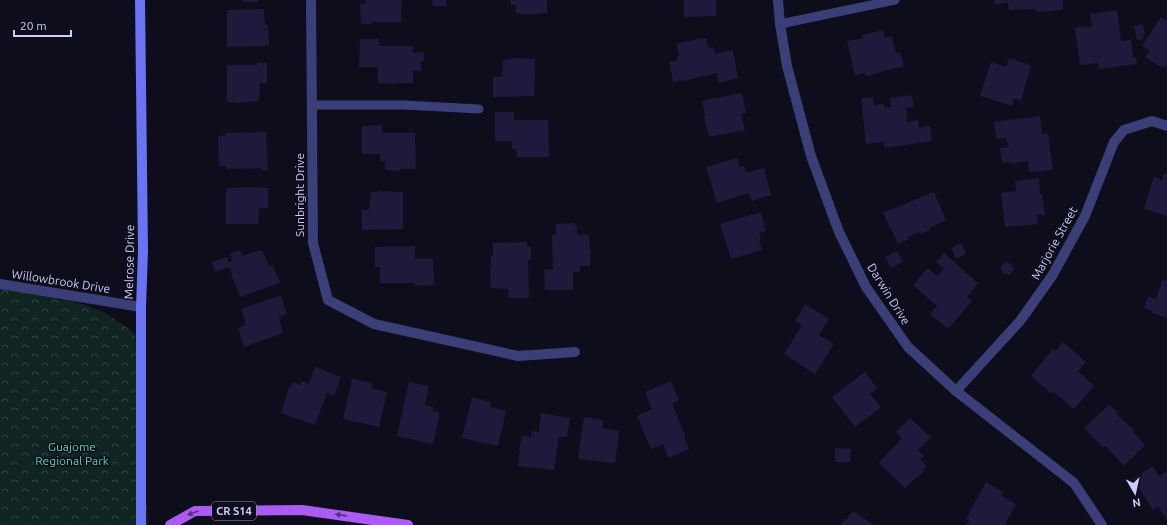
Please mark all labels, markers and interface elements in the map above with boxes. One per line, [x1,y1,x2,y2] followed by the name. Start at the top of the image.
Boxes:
[14,12,71,38] scale bar
[20,19,47,32] text: 20 m
[293,153,306,237] street label: Sunbright Drive
[1029,204,1080,282] street label: Marjorie Street
[122,225,136,299] street label: Melrose Drive
[865,261,913,327] street label: Darwin Drive
[11,267,111,295] street label: Willowbrook Drive
[35,440,109,467] park label: Guajome Regional Park
[1115,473,1155,513] north arrow
[1132,496,1142,509] text: N
[212,502,256,520] road number: CR S14
[187,511,199,517] one-way arrow
[335,512,348,518] one-way arrow

